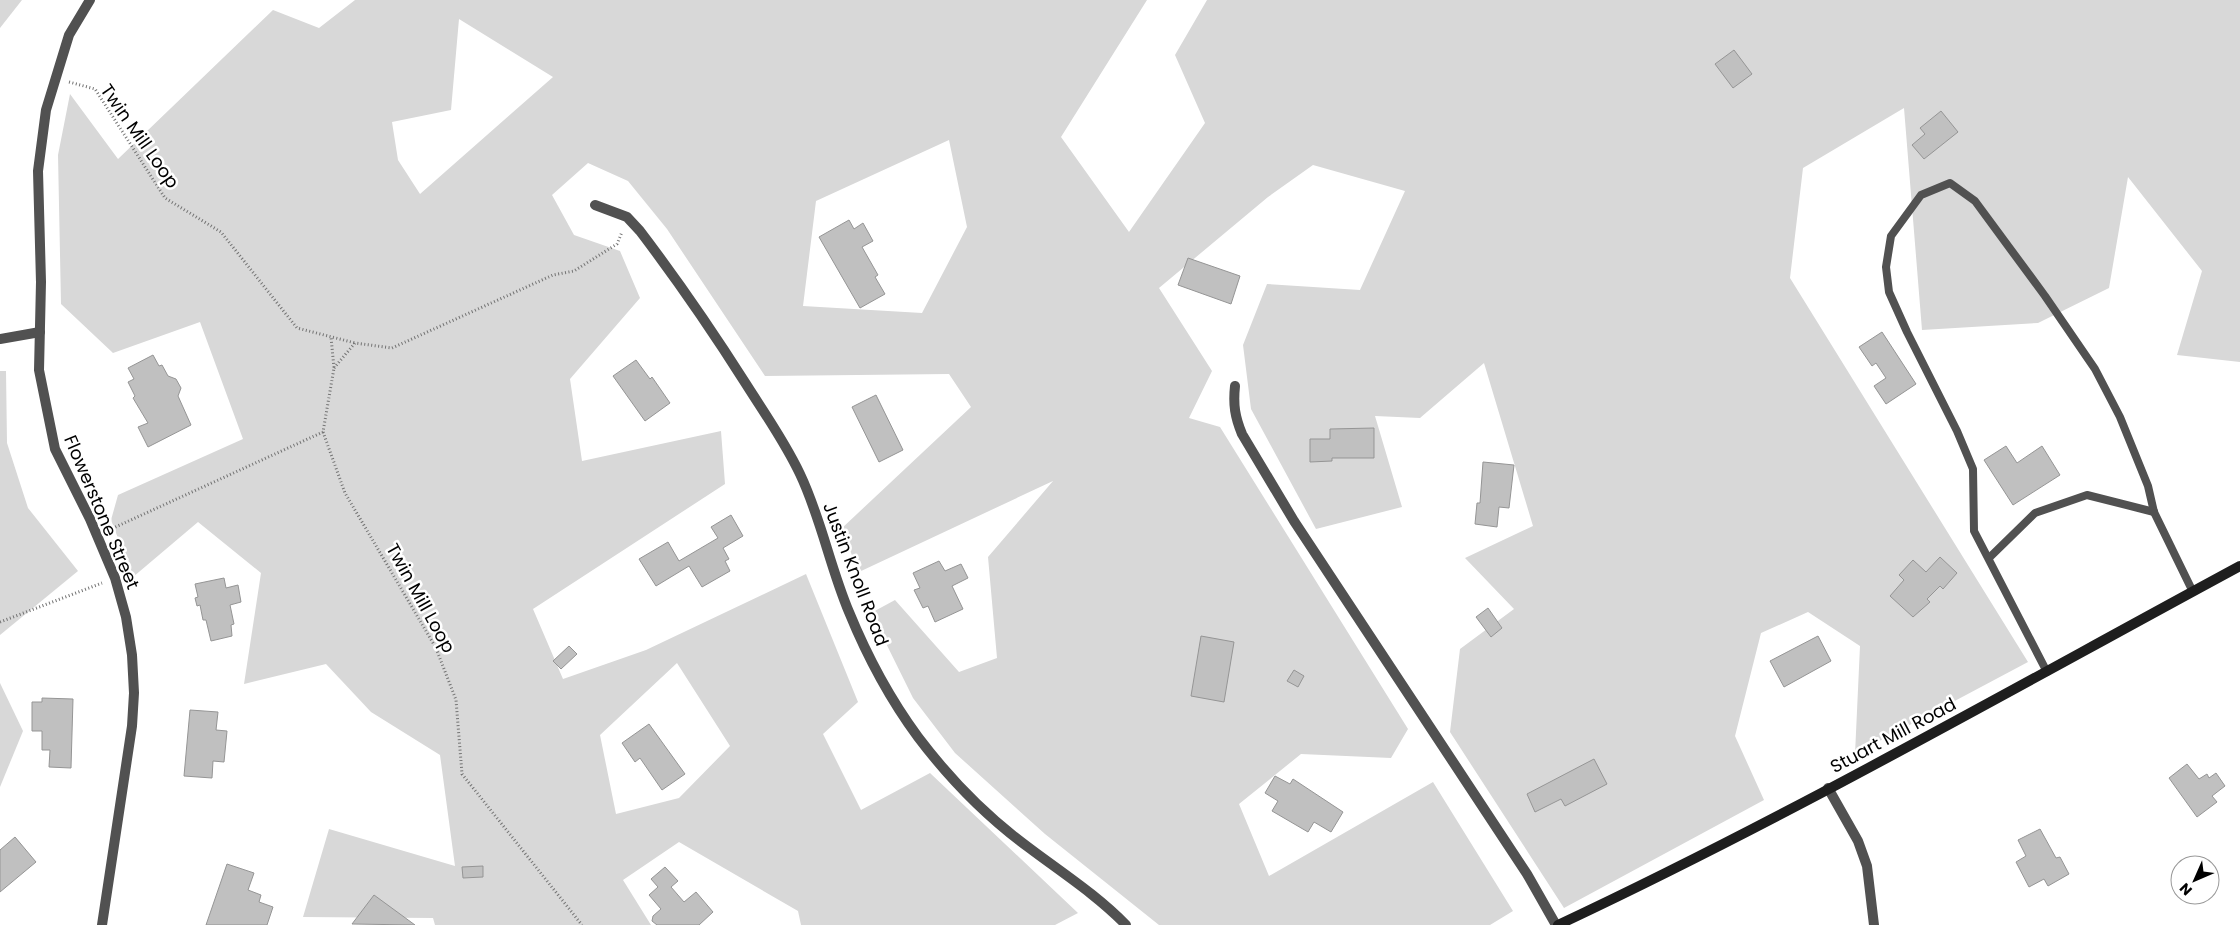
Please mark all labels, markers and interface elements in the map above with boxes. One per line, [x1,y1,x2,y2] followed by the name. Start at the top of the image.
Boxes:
[95,79,185,193] street label: Twin Mill Loop
[58,431,146,593] street label: Flowerstone Street
[817,499,895,649] street label: Justin Knoll Road
[381,539,461,657] street label: Twin Mill Loop
[1826,691,1960,779] street label: Stuart Mill Road
[2170,855,2220,905] north arrow
[2175,878,2197,900] text: N

